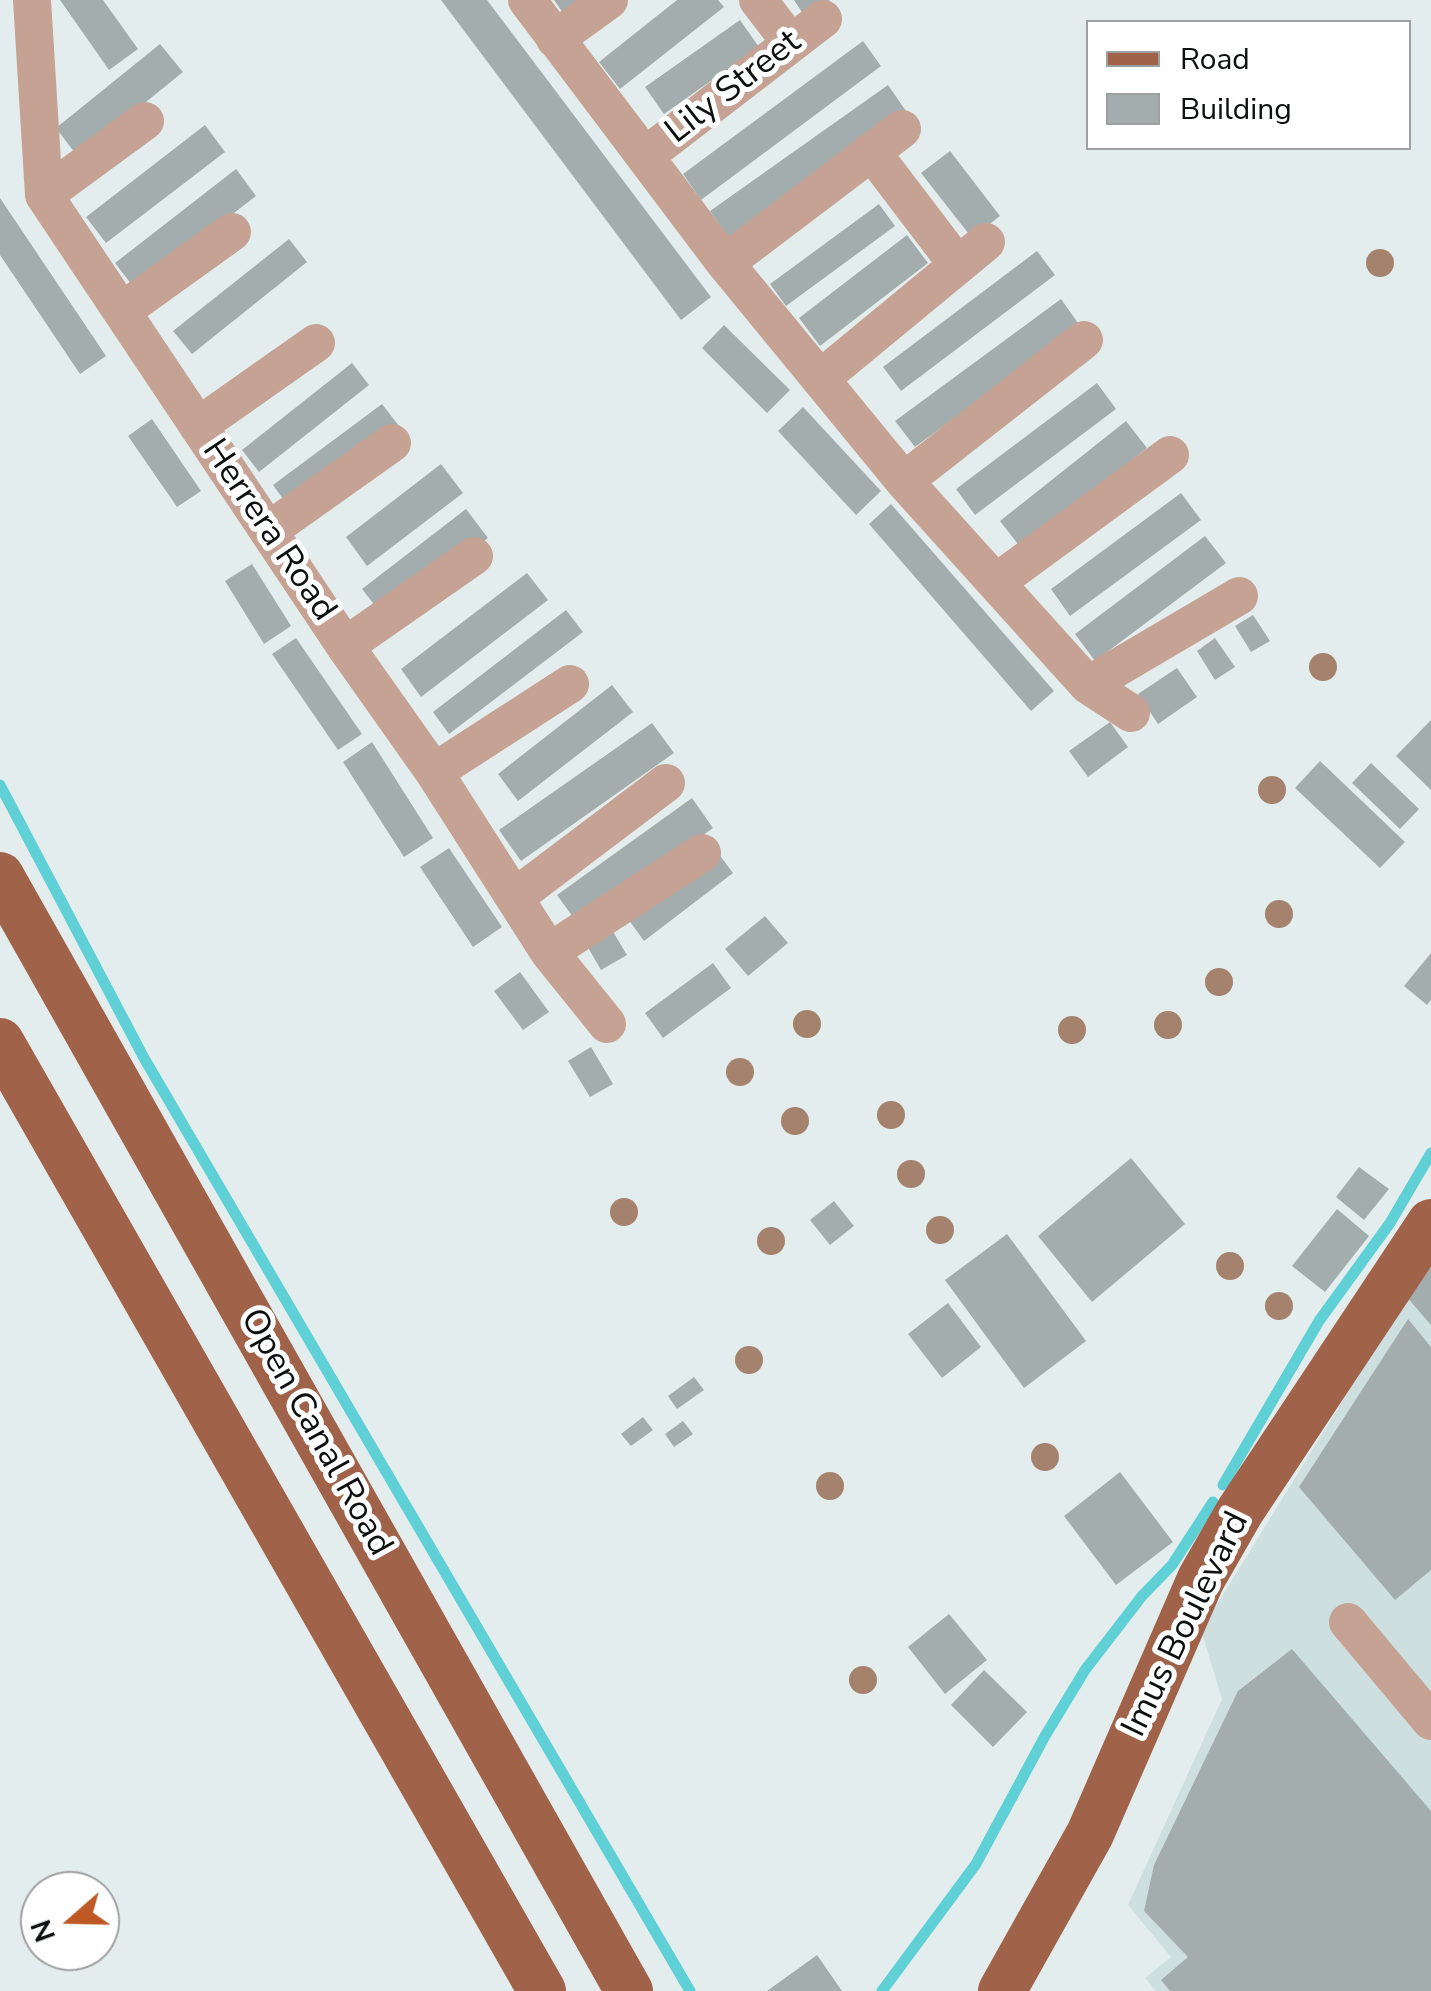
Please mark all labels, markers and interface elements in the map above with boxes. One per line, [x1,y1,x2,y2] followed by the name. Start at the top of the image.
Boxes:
[1086,20,1411,150] legend
[658,22,810,154] street label: Lily Street
[1180,39,1250,80] text: Road
[1180,89,1292,130] text: Building
[192,432,344,630] street label: Herrera Road
[230,1302,400,1564] street label: Open Canal Road
[1115,1506,1259,1744] street label: Imus Boulevard
[20,1871,120,1971] north arrow
[22,1914,65,1947] text: N

